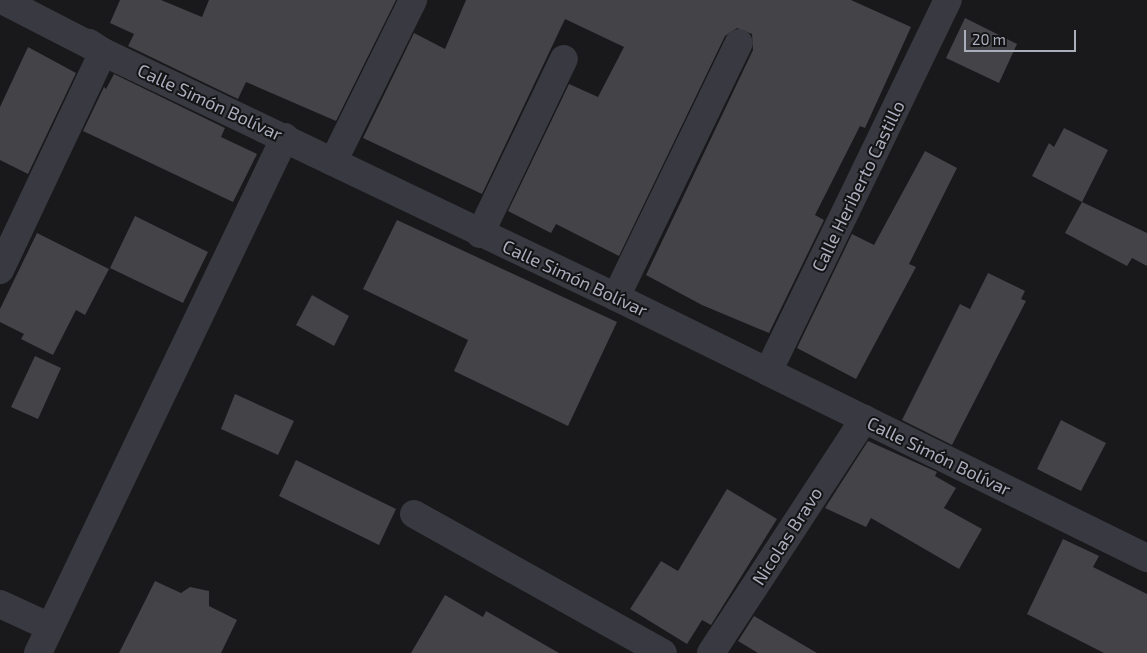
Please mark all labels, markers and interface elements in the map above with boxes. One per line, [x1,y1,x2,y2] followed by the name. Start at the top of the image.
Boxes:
[967,20,1080,52] scale bar
[972,30,1006,48] text: 20 m
[134,59,286,145] street label: Calle Simón Bolívar
[807,97,909,275] street label: Calle Heriberto Castillo
[499,235,651,321] street label: Calle Simón Bolívar
[864,412,1014,500] street label: Calle Simón Bolívar
[747,483,827,589] street label: Nicolas Bravo

